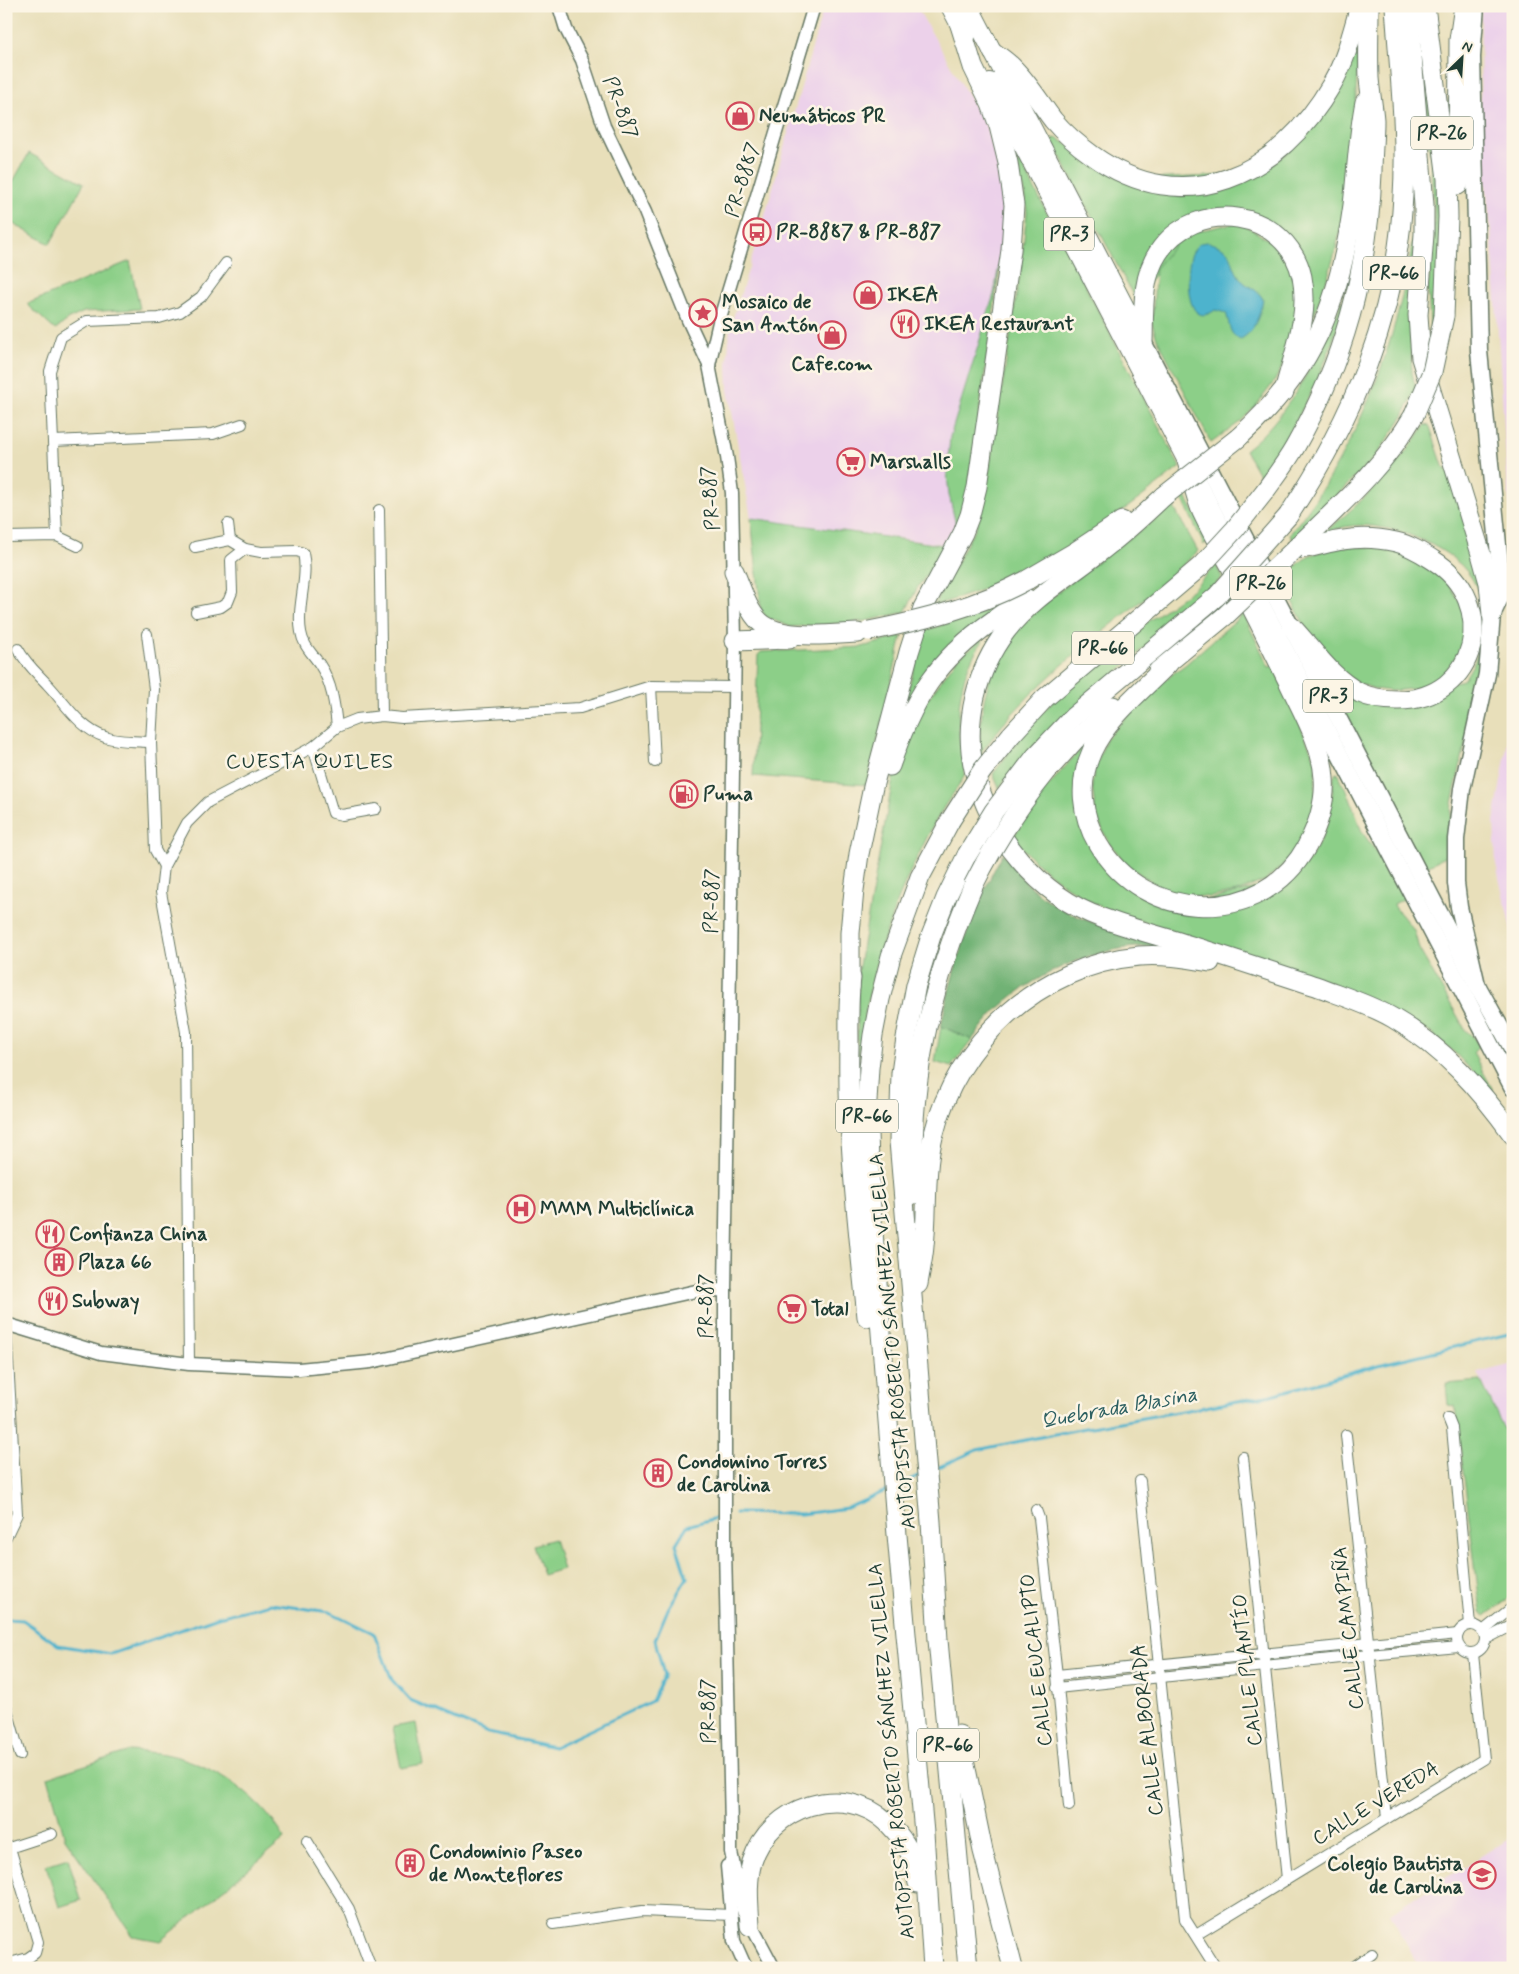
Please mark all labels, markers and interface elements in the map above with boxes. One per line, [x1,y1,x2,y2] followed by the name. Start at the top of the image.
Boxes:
[1436,32,1486,82] north arrow
[1459,37,1475,57] text: N
[596,73,644,143] street label: PR-887
[725,101,755,131] shop icon: Neumáticos PR
[759,103,886,130] place label: Neumáticos PR
[1411,116,1473,150] road number: PR-26
[719,139,767,221] street label: PR-8887
[742,217,772,247] bus stop icon: PR-8887 & PR-887
[1044,218,1094,250] road number: PR-3
[776,219,941,246] place label: PR-8887 & PR-887
[1363,256,1425,290] road number: PR-66
[853,280,883,310] shop icon: IKEA
[887,282,939,309] place label: IKEA
[722,289,818,339] place label: Mosaico de San Antón
[688,298,718,328] place icon: Mosaico de San Antón
[890,309,920,339] restaurant icon: IKEA Restaurant
[924,311,1075,338] place label: IKEA Restaurant
[817,320,847,350] shop icon: Cafe.com
[791,351,873,378] place label: Cafe.com
[836,447,866,477] supermarket icon: Marshalls
[870,449,951,476] place label: Marshalls
[695,464,727,532] street label: PR-887
[1230,566,1292,600] road number: PR-26
[1072,632,1134,664] road number: PR-66
[1303,679,1353,712] road number: PR-3
[226,748,394,776] district label: CUESTA QUILES
[669,779,699,809] fuel station icon: Puma
[703,781,753,808] place label: Puma
[698,868,726,934] street label: PR-887
[836,1100,898,1132] road number: PR-66
[863,1152,923,1530] street label: AUTOPISTA ROBERTO SÁNCHEZ VILELLA
[506,1194,536,1224] hospital icon: MMM Multiclínica
[540,1196,695,1223] place label: MMM Multiclínica
[35,1219,65,1249] restaurant icon: Confianza China
[69,1221,208,1248] place label: Confianza China
[44,1247,74,1277] building icon: Plaza 66
[78,1249,152,1276] place label: Plaza 66
[693,1273,720,1339] street label: PR-887
[38,1286,68,1316] restaurant icon: Subway
[72,1288,139,1315] place label: Subway
[777,1294,807,1324] supermarket icon: Total
[811,1296,849,1323] place label: Total
[1038,1380,1200,1436] water label: Quebrada Blasina
[677,1449,827,1499] place label: Condomino Torres de Carolina
[643,1458,673,1488] building icon: Condomino Torres de Carolina
[1327,1545,1371,1711] street label: CALLE CAMPIÑA
[862,1562,922,1940] street label: AUTOPISTA ROBERTO SÁNCHEZ VILELLA
[1015,1572,1059,1748] street label: CALLE EUCALIPTO
[1227,1592,1269,1748] street label: CALLE PLANTÍO
[1126,1643,1170,1817] street label: CALLE ALBORADA
[695,1678,723,1744] street label: PR-887
[917,1728,979,1762] road number: PR-66
[1308,1756,1444,1852] street label: CALLE VEREDA
[429,1839,582,1889] place label: Condominio Paseo de Monteflores
[395,1848,425,1878] building icon: Condominio Paseo de Monteflores
[1327,1851,1463,1901] place label: Colegio Bautista de Carolina
[1467,1860,1497,1890] school or university icon: Colegio Bautista de Carolina

